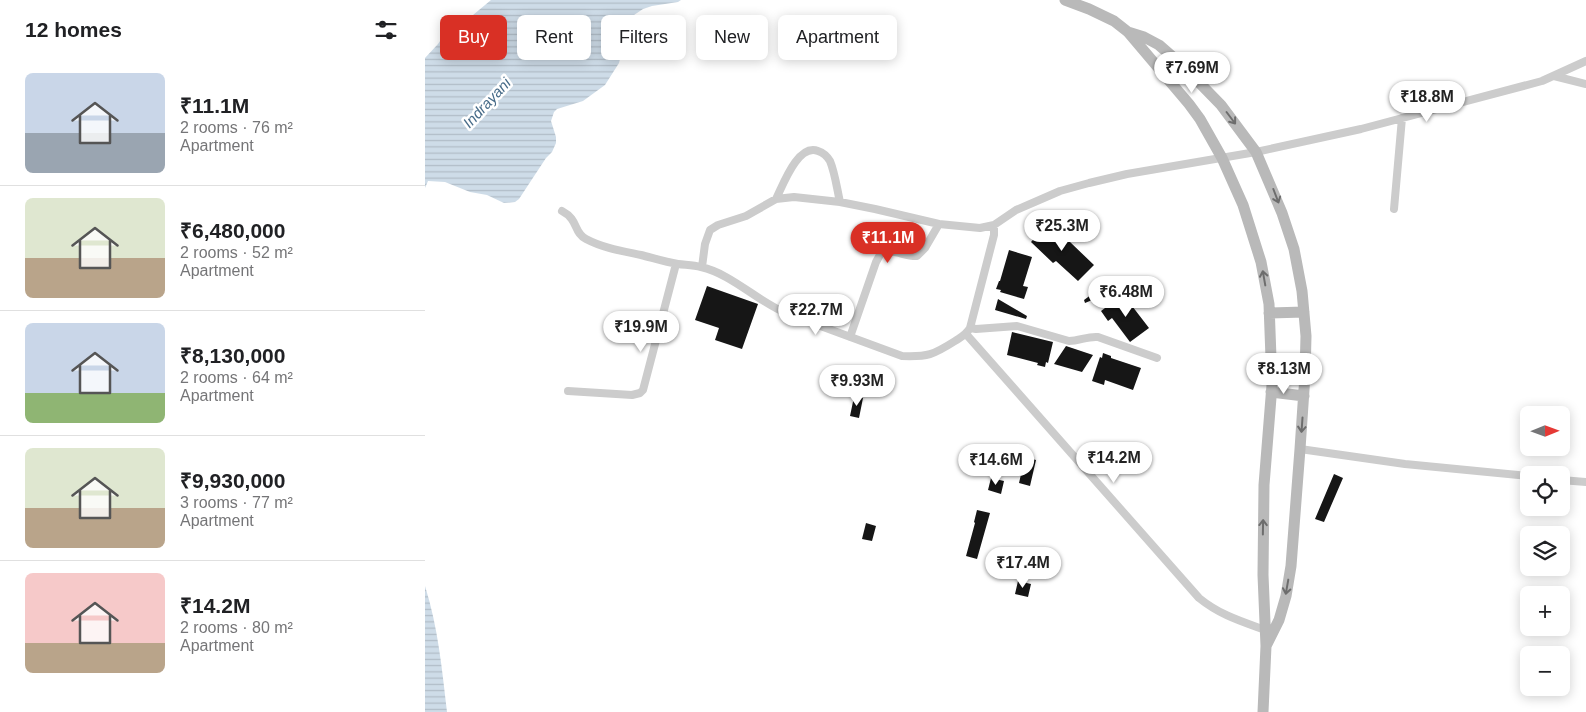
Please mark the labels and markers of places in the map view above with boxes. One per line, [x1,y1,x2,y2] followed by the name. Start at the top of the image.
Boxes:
[1151,52,1233,94] pin: ₹7.69M
[1386,80,1468,123] pin: ₹18.8M
[1021,210,1103,252] pin: ₹25.3M
[847,222,929,264] pin: ₹11.1M
[1085,276,1167,318] pin: ₹6.48M
[775,294,857,336] pin: ₹22.7M
[600,310,682,353] pin: ₹19.9M
[1243,352,1325,395] pin: ₹8.13M
[816,364,898,407] pin: ₹9.93M
[1073,442,1155,484] pin: ₹14.2M
[955,444,1037,486] pin: ₹14.6M
[982,546,1064,589] pin: ₹17.4M

